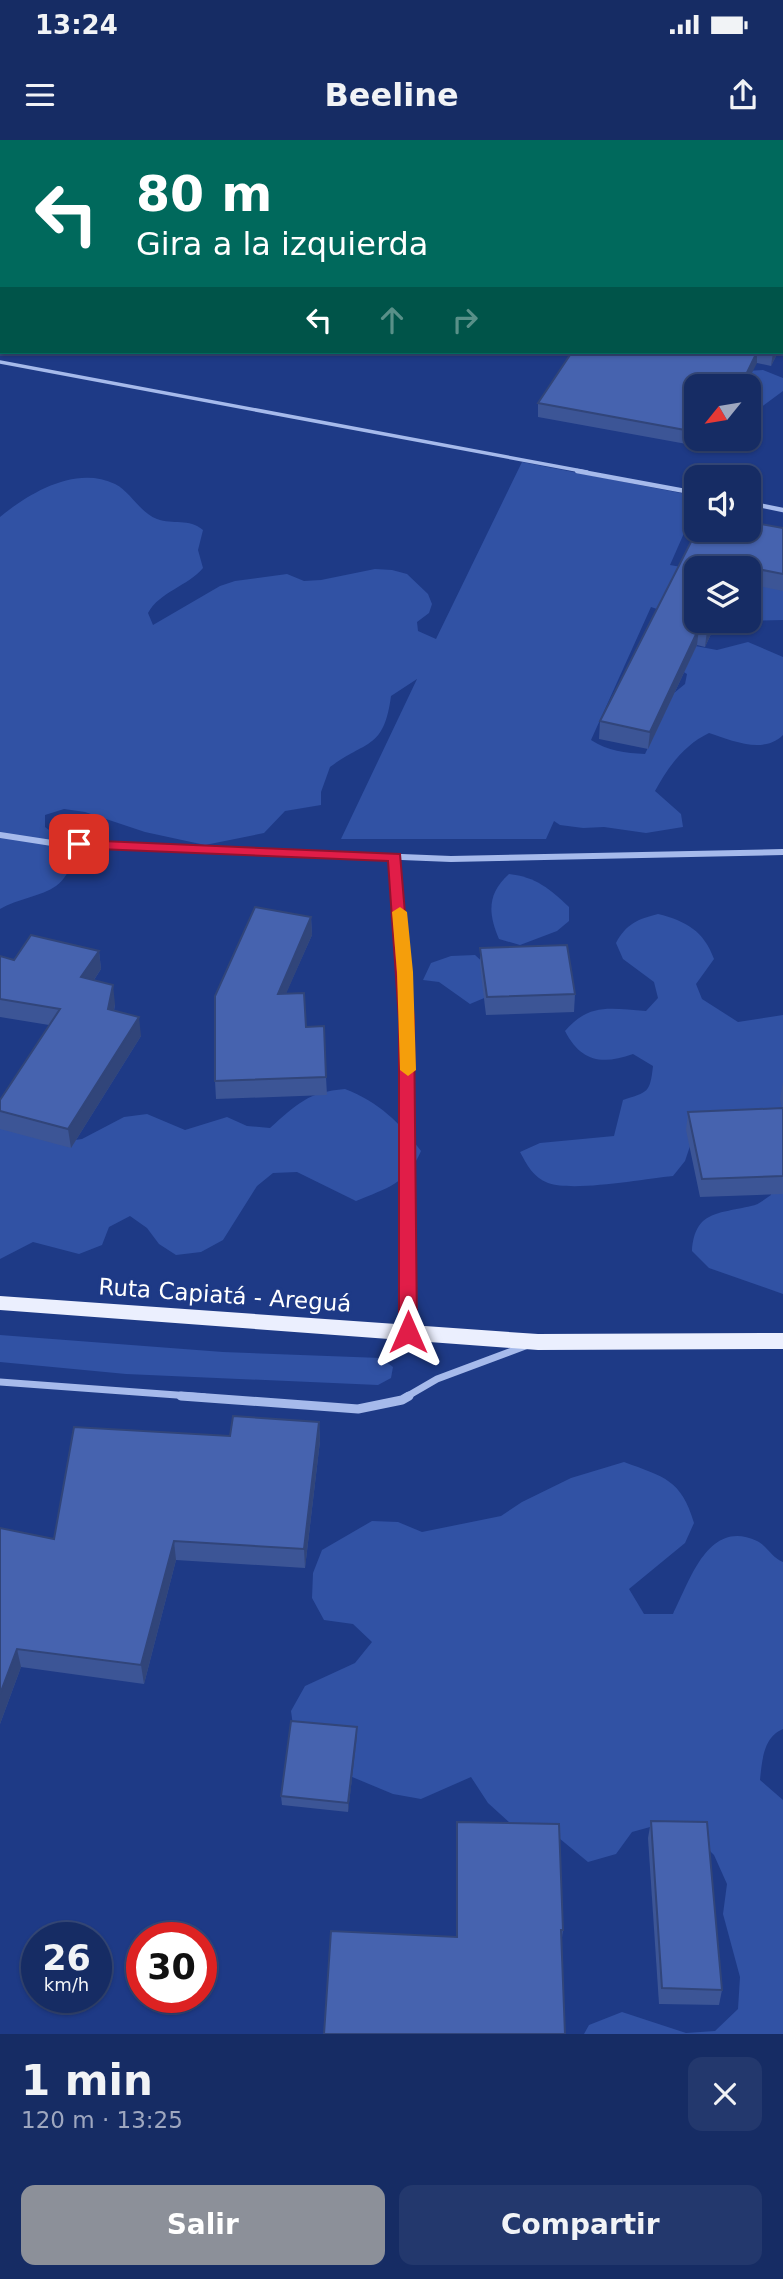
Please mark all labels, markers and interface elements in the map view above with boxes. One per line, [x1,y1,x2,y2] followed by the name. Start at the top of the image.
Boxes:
[35,10,118,40] text: 13:24
[21,76,59,114] icon: menu
[324,76,459,114] text: Beeline
[724,76,762,114] icon: share
[136,166,272,223] text: 80 m
[21,168,112,259] icon: left
[136,225,428,263] text: Gira a la izquierda
[300,301,338,339] icon: left
[373,301,411,339] icon: ahead
[446,301,484,339] icon: right
[684,374,761,452] north arrow
[684,374,761,633] map controls
[684,465,761,542] button: sound
[684,556,761,633] button: layers
[49,814,109,874] pin
[60,825,98,863] icon: arrive
[98,1273,352,1317] street label: Ruta Capiatá - Areguá
[371,1295,445,1369] position arrow
[126,1922,217,2013] speed limit sign: 30
[42,1938,91,1978] text: 26
[44,1974,89,1995] text: km/h
[21,2056,153,2105] text: 1 min
[688,2057,762,2131] button: close
[21,2107,183,2133] text: 120 m · 13:25
[21,2185,385,2265] button: Salir
[399,2185,762,2265] button: Compartir

